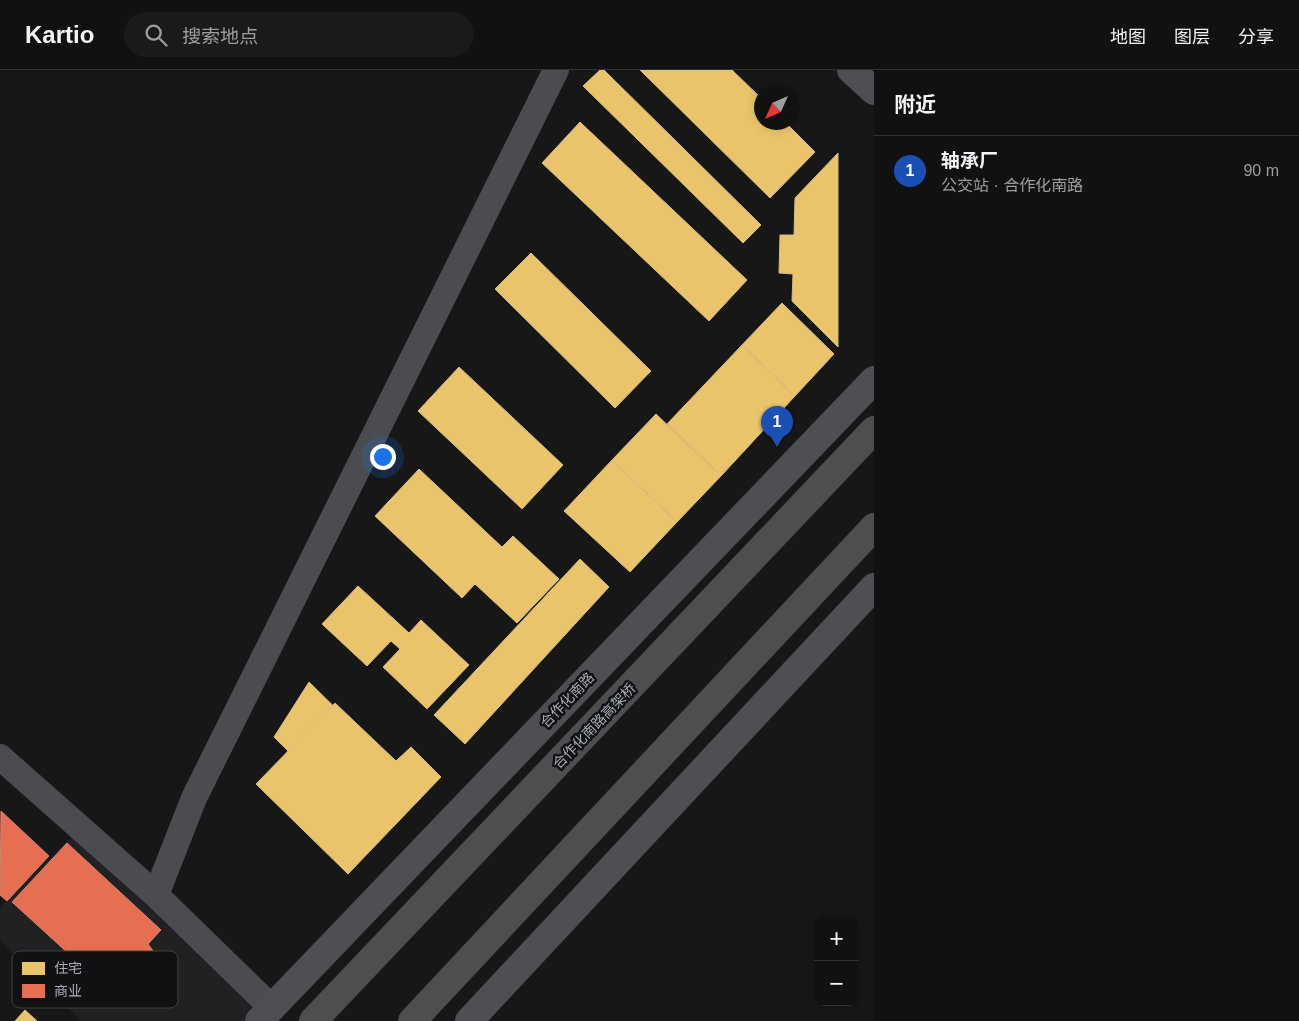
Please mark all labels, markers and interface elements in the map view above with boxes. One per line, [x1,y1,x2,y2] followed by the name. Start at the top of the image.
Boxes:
[124,12,474,57] search box
[25,21,94,48] text: Kartio
[142,21,170,49] icon: search
[182,26,258,47] text: 搜索地点
[1110,27,1146,47] text: 地图
[1174,27,1210,47] text: 图层
[1238,27,1274,47] text: 分享
[754,85,799,130] north arrow
[894,93,936,116] text: 附近
[941,150,998,171] text: 轴承厂
[906,162,914,179] text: 1
[1243,162,1279,179] text: 90 m
[941,177,1083,194] text: 公交站 · 合作化南路
[761,406,793,447] pin: 1
[370,444,396,470] your location
[537,669,597,731] street label: 合作化南路
[549,680,639,772] street label: 合作化南路高架桥
[814,916,859,1006] map controls
[814,916,859,961] button: +
[12,951,178,1008] legend
[54,960,82,976] text: 住宅
[814,961,859,1006] button: −
[54,983,82,999] text: 商业

